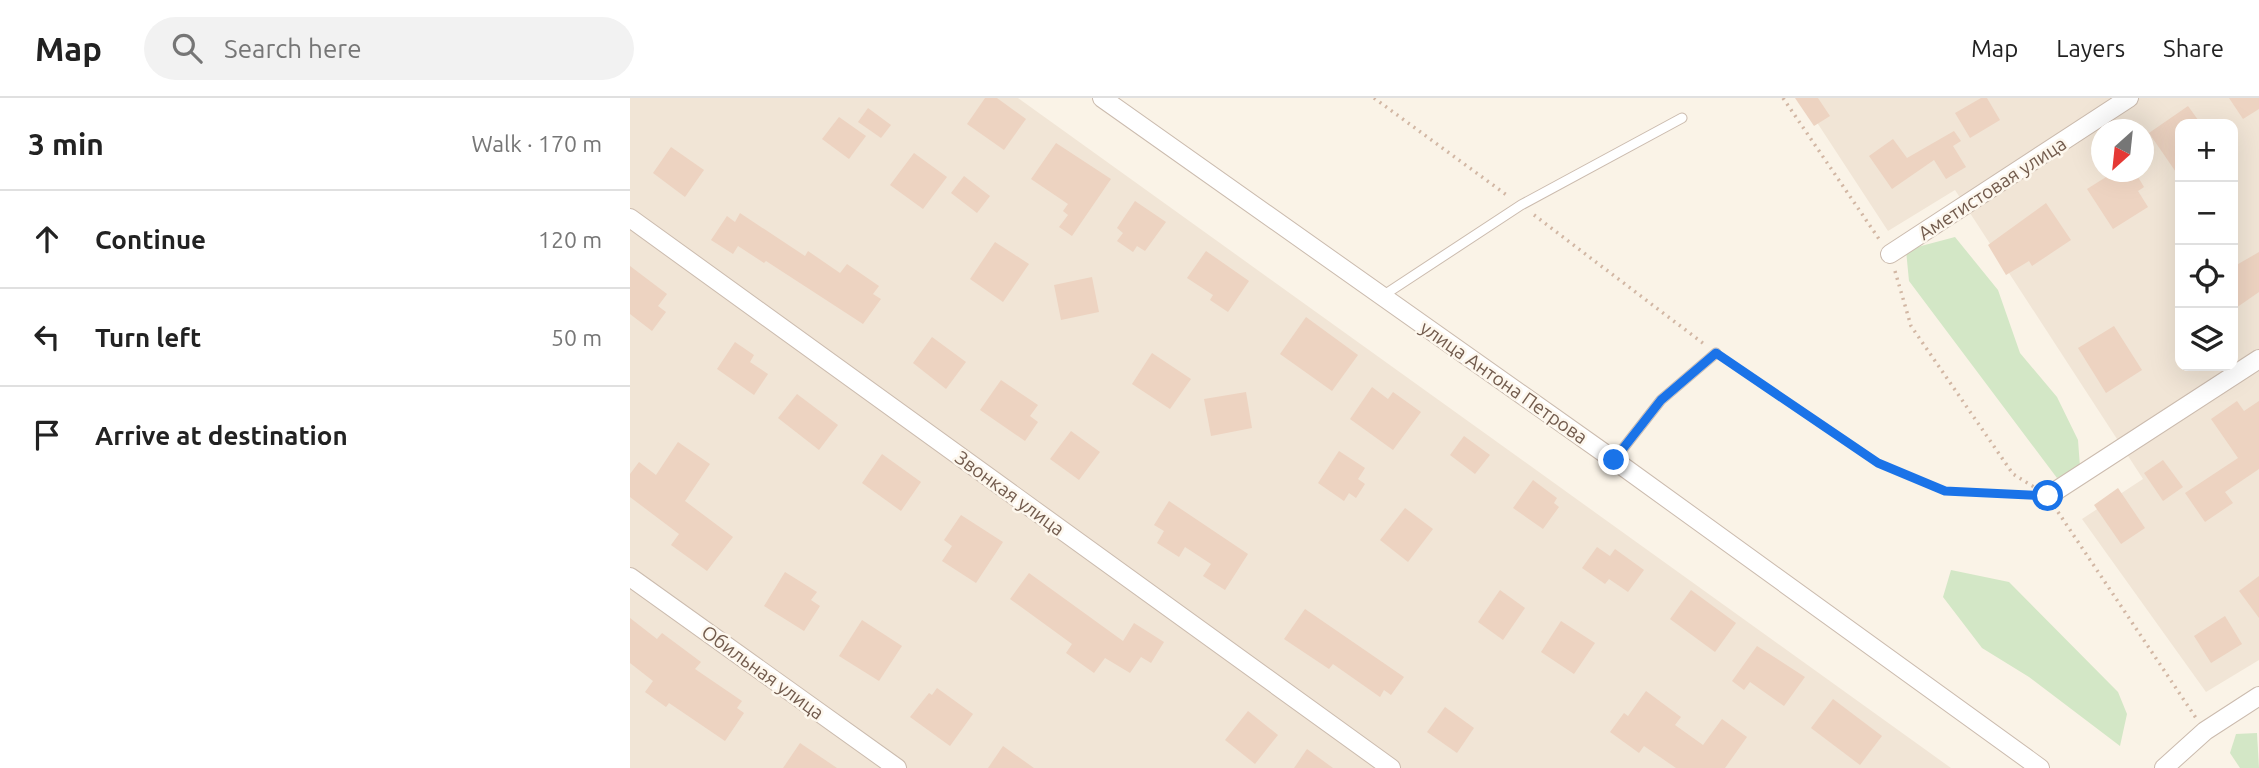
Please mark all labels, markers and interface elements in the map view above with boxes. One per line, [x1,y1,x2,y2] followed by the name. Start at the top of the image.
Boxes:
[144,17,634,80] search box
[168,29,206,67] icon: search
[35,30,102,67] text: Map
[224,34,362,63] text: Search here
[1971,35,2018,62] text: Map
[2056,35,2125,62] text: Layers
[2163,35,2224,62] text: Share
[2091,119,2154,182] north arrow
[2175,119,2238,371] map controls
[2175,119,2238,182] button: +
[28,127,104,161] text: 3 min
[471,131,602,156] text: Walk · 170 m
[1914,132,2070,244] street label: Аметистовая улица
[2175,182,2238,245] button: −
[28,220,66,258] icon: ahead
[95,225,206,254] text: Continue
[538,227,602,252] text: 120 m
[2175,245,2238,308] button: locate
[2175,308,2238,371] button: layers
[1416,316,1592,448] street label: улица Антона Петрова
[28,318,66,356] icon: left
[95,323,201,352] text: Turn left
[551,325,602,350] text: 50 m
[28,416,66,454] icon: arrive
[95,421,348,450] text: Arrive at destination
[1598,444,1629,475] route end
[951,446,1069,540] street label: Звонкая улица
[2032,480,2063,511] route start
[698,620,828,724] street label: Обильная улица

